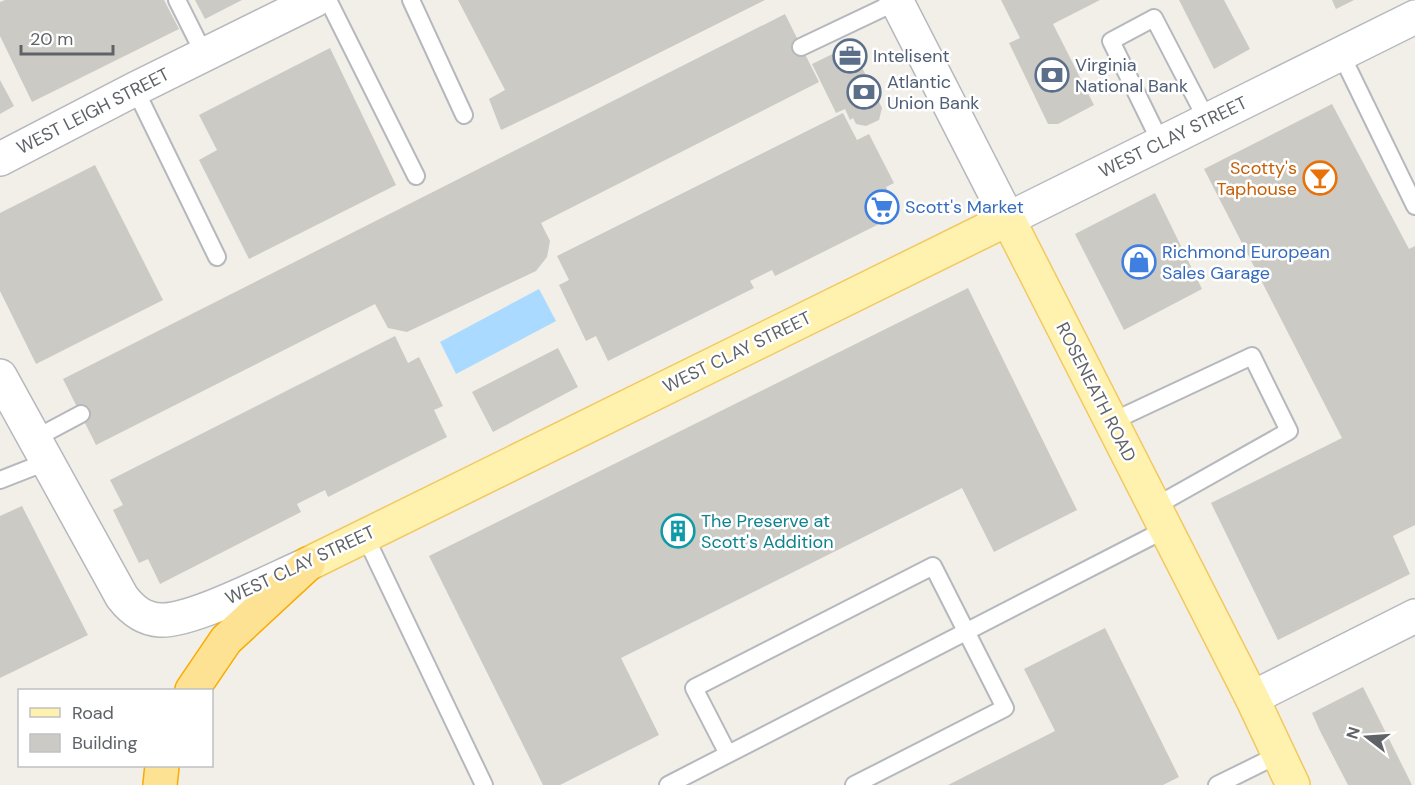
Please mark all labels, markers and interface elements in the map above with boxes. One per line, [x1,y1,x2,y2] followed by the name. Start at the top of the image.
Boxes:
[21,18,112,56] scale bar
[30,27,73,51] text: 20 m
[832,38,868,74] office icon: Intelisent
[873,44,950,68] place label: Intelisent
[1075,53,1188,98] place label: Virginia National Bank
[1034,57,1070,93] bank icon: Virginia National Bank
[12,62,174,160] street label: WEST LEIGH STREET
[887,70,979,115] place label: Atlantic Union Bank
[846,74,882,110] bank icon: Atlantic Union Bank
[1095,91,1251,183] street label: WEST CLAY STREET
[1217,156,1297,201] place label: Scotty's Taphouse
[1302,160,1338,196] bar icon: Scotty's Taphouse
[864,189,900,225] supermarket icon: Scott's Market
[905,195,1024,219] place label: Scott's Market
[1162,240,1330,285] place label: Richmond European Sales Garage
[1121,244,1157,280] shop icon: Richmond European Sales Garage
[659,306,815,398] street label: WEST CLAY STREET
[1050,318,1142,466] street label: ROSENEATH ROAD
[701,509,834,554] place label: The Preserve at Scott's Addition
[660,513,696,549] building icon: The Preserve at Scott's Addition
[221,520,379,610] street label: WEST CLAY STREET
[18,689,213,767] legend
[72,701,114,725] text: Road
[1337,707,1397,767] north arrow
[1341,724,1365,741] text: N
[72,731,137,755] text: Building

